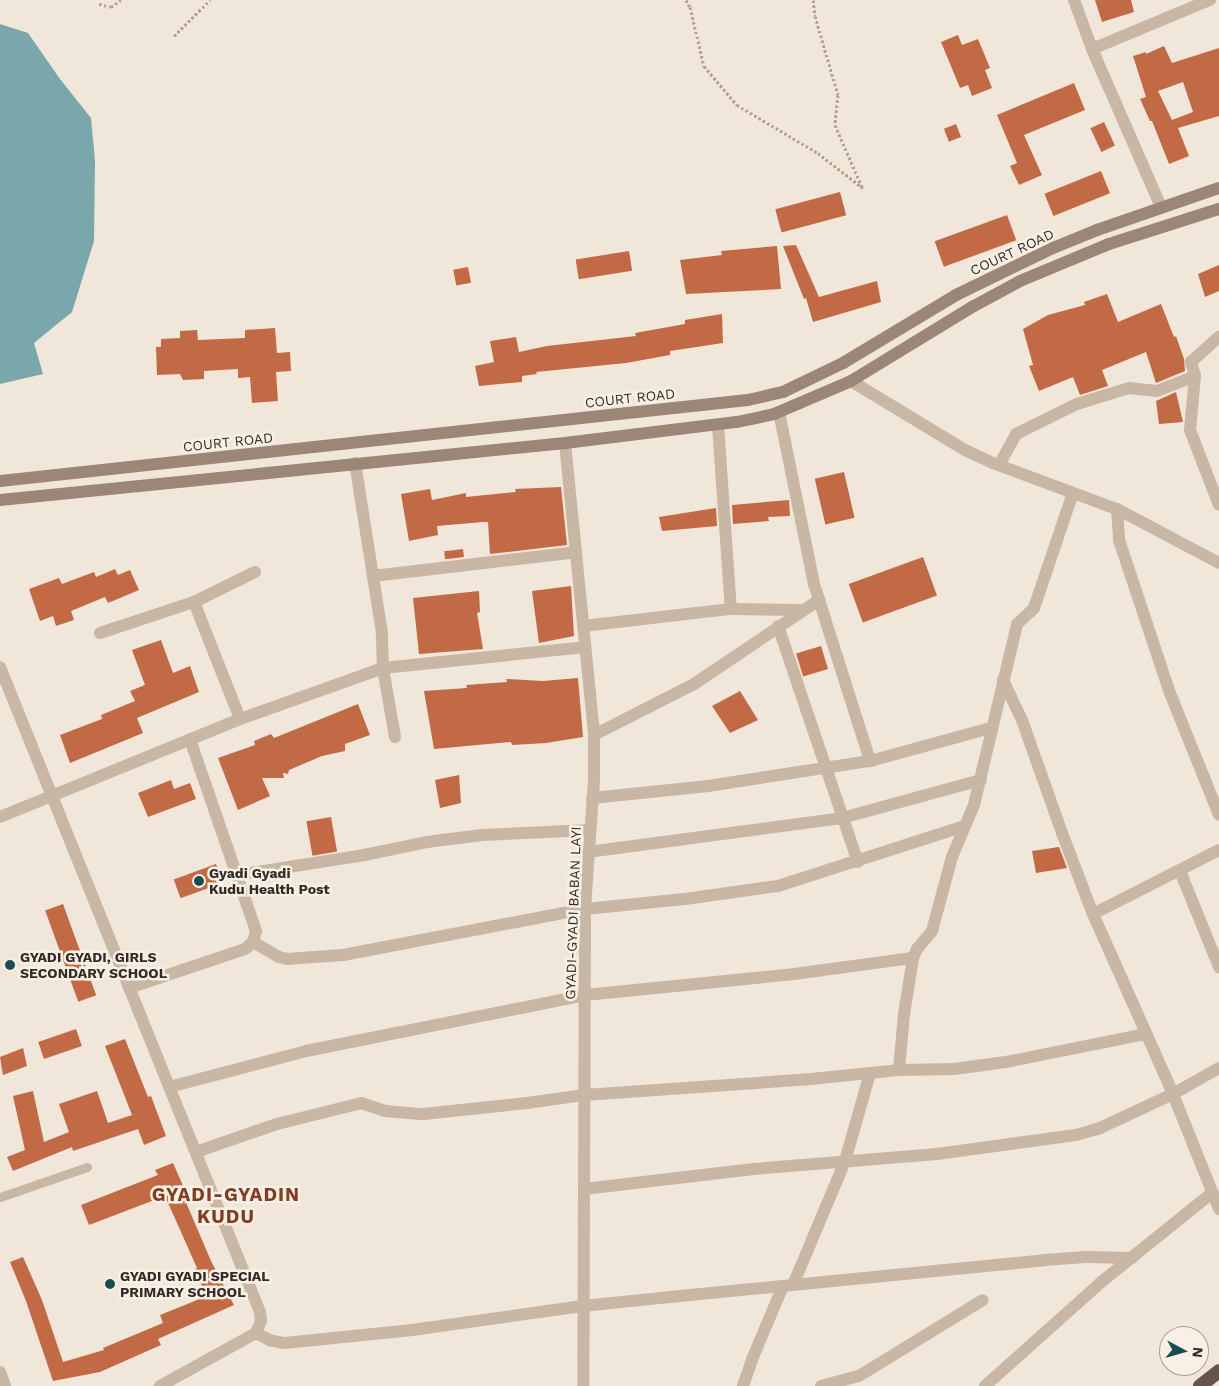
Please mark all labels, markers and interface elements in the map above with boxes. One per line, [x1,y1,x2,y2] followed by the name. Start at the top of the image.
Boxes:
[967,225,1057,279] street label: COURT ROAD
[584,385,676,411] street label: COURT ROAD
[182,429,274,455] street label: COURT ROAD
[562,826,584,1000] street label: GYADI-GYADI BABAN LAYI
[209,865,330,898] place label: Gyadi Gyadi Kudu Health Post
[193,875,205,887] marker: Gyadi Gyadi Kudu Health Post
[20,949,167,982] place label: GYADI GYADI, GIRLS SECONDARY SCHOOL
[4,959,16,971] marker: GYADI GYADI, GIRLS SECONDARY SCHOOL
[150,1184,302,1228] district label: GYADI-GYADIN KUDU
[120,1268,270,1300] place label: GYADI GYADI SPECIAL PRIMARY SCHOOL
[104,1278,116,1290] marker: GYADI GYADI SPECIAL PRIMARY SCHOOL
[1159,1326,1209,1376] north arrow
[1189,1346,1206,1358] text: N

